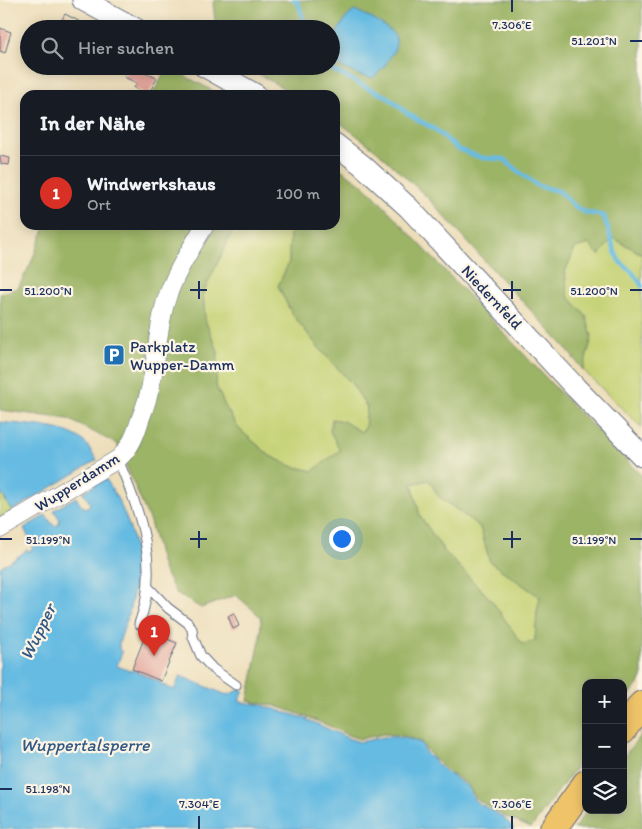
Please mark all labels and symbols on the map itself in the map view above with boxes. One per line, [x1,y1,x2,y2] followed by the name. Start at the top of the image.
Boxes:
[492,18,532,32] text: 7.306°E
[571,34,617,48] text: 51.201°N
[458,261,527,333] street label: Niedernfeld
[24,284,72,298] text: 51.200°N
[570,284,618,298] text: 51.200°N
[130,337,235,374] place label: Parkplatz Wupper-Damm
[102,343,126,367] parking icon: Parkplatz Wupper-Damm
[31,448,123,516] street label: Wupperdamm
[329,526,355,552] your location
[26,533,70,547] text: 51.199°N
[572,533,616,547] text: 51.199°N
[15,599,62,664] water label: Wupper
[138,615,170,656] pin: 1
[20,734,151,756] water label: Wuppertalsperre
[26,782,70,796] text: 51.198°N
[179,797,219,811] text: 7.304°E
[492,797,532,811] text: 7.306°E

